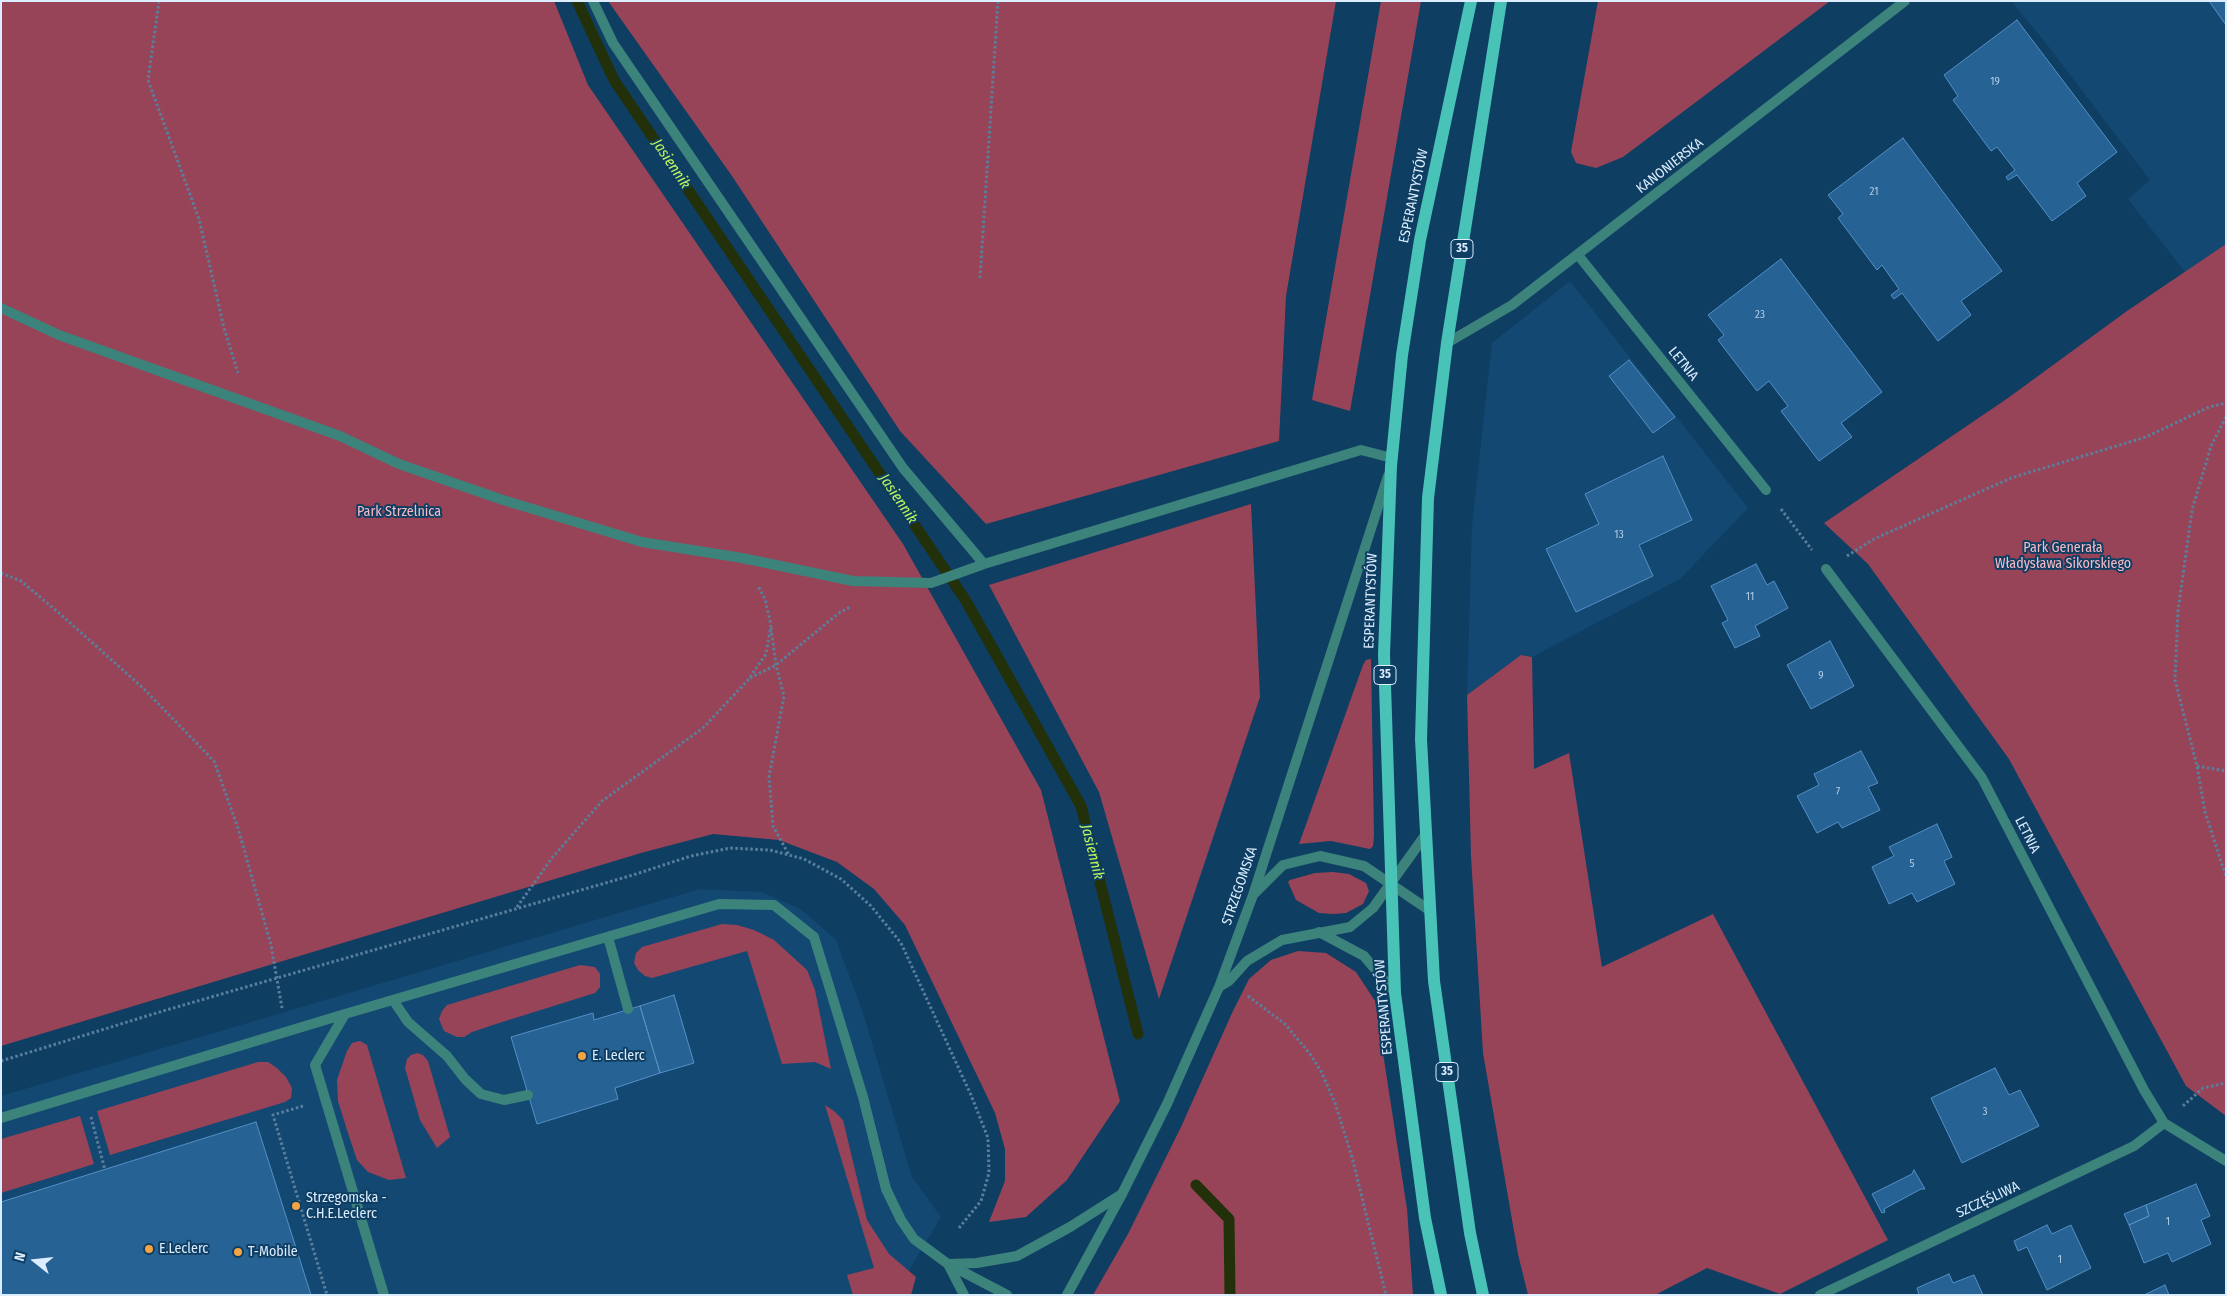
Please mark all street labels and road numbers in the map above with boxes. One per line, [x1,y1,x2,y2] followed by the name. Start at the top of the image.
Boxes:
[1633,135,1707,197] street label: KANONIERSKA
[1396,147,1432,245] street label: ESPERANTYSTÓW
[1451,240,1473,258] road number: 35
[1664,344,1702,384] street label: LETNIA
[1361,553,1381,649] street label: ESPERANTYSTÓW
[1374,666,1396,684] road number: 35
[2011,814,2043,856] street label: LETNIA
[1219,845,1261,927] street label: STRZEGOMSKA
[1371,959,1397,1055] street label: ESPERANTYSTÓW
[1436,1062,1458,1082] road number: 35
[1954,1178,2022,1222] street label: SZCZĘŚLIWA

